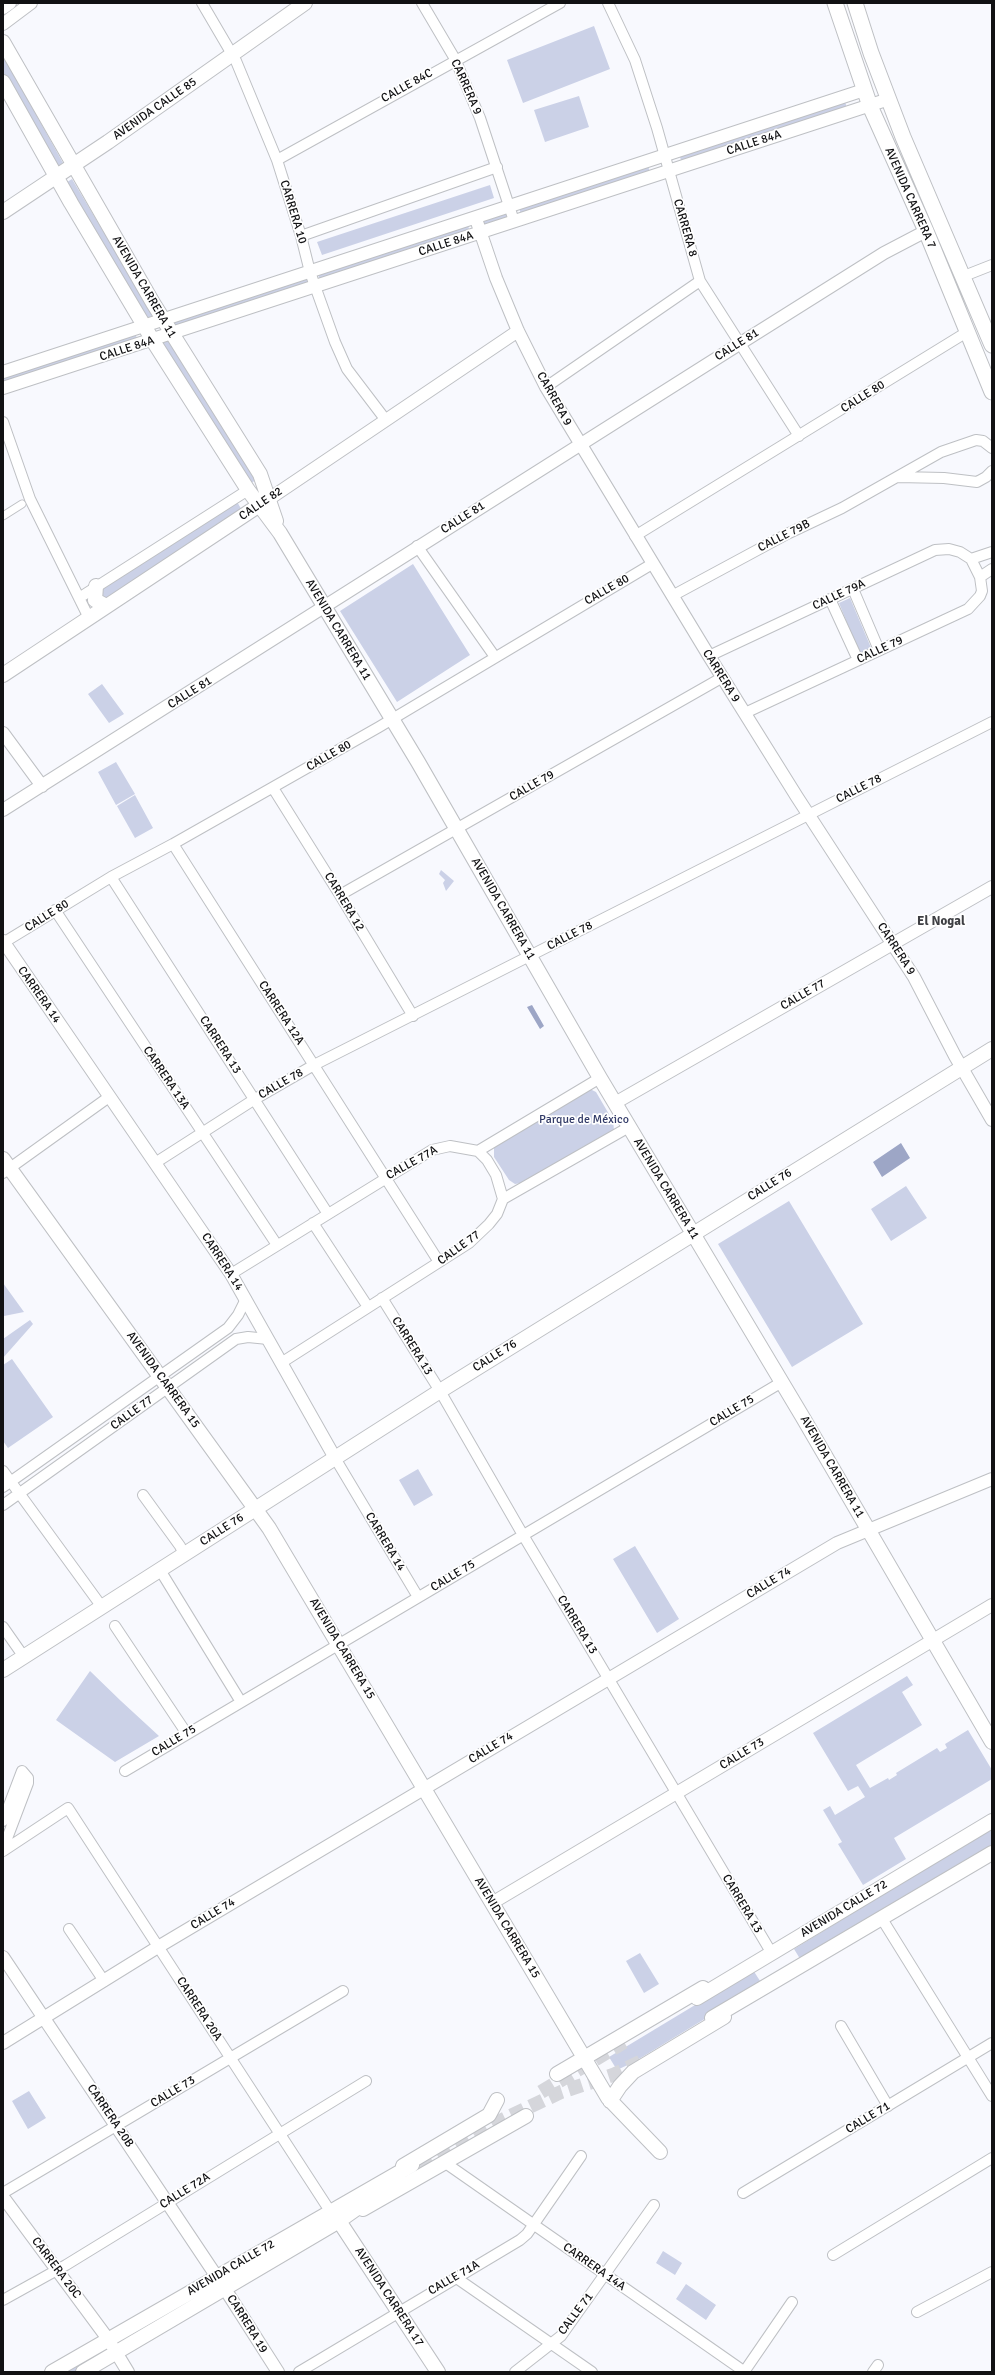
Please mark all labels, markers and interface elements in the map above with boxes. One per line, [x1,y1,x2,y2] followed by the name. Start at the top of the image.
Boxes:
[447,57,485,117] street label: CARRERA 9
[379,66,435,106] street label: CALLE 84C
[110,75,200,143] street label: AVENIDA CALLE 85
[725,127,783,159] street label: CALLE 84A
[881,145,939,251] street label: AVENIDA CARRERA 7
[276,178,310,246] street label: CARRERA 10
[670,197,700,259] street label: CARRERA 8
[417,228,475,260] street label: CALLE 84A
[109,233,179,341] street label: AVENIDA CARRERA 11
[712,326,762,364] street label: CALLE 81
[98,333,156,365] street label: CALLE 84A
[533,370,575,428] street label: CARRERA 9
[838,378,888,416] street label: CALLE 80
[237,484,285,524] street label: CALLE 82
[438,499,488,537] street label: CALLE 81
[756,517,812,555] street label: CALLE 79B
[582,571,632,609] street label: CALLE 80
[302,577,374,683] street label: AVENIDA CARRERA 11
[810,577,868,613] street label: CALLE 79A
[855,633,905,667] street label: CALLE 79
[699,647,743,705] street label: CARRERA 9
[165,674,215,712] street label: CALLE 81
[304,737,354,775] street label: CALLE 80
[507,767,557,805] street label: CALLE 79
[834,771,884,807] street label: CALLE 78
[468,855,538,963] street label: AVENIDA CARRERA 11
[321,870,367,934] street label: CARRERA 12
[22,897,72,935] street label: CALLE 80
[917,914,965,930] district label: El Nogal
[545,918,595,954] street label: CALLE 78
[874,920,918,978] street label: CARRERA 9
[14,964,64,1026] street label: CARRERA 14
[778,976,828,1014] street label: CALLE 77
[255,978,307,1048] street label: CARRERA 12A
[196,1013,244,1077] street label: CARRERA 13
[140,1044,192,1112] street label: CARRERA 13A
[256,1065,306,1103] street label: CALLE 78
[539,1113,629,1127] park label: Parque de México
[630,1136,702,1242] street label: AVENIDA CARRERA 11
[384,1143,440,1183] street label: CALLE 77A
[745,1166,795,1204] street label: CALLE 76
[435,1228,483,1268] street label: CALLE 77
[198,1230,246,1294] street label: CARRERA 14
[388,1314,436,1378] street label: CARRERA 13
[123,1329,203,1431] street label: AVENIDA CARRERA 15
[470,1337,520,1375] street label: CALLE 76
[707,1392,757,1430] street label: CALLE 75
[108,1393,156,1433] street label: CALLE 77
[797,1413,867,1521] street label: AVENIDA CARRERA 11
[362,1510,408,1574] street label: CARRERA 14
[197,1511,247,1549] street label: CALLE 76
[428,1557,478,1595] street label: CALLE 75
[744,1564,794,1602] street label: CALLE 74
[554,1593,600,1657] street label: CARRERA 13
[306,1596,378,1702] street label: AVENIDA CARRERA 15
[149,1722,199,1760] street label: CALLE 75
[466,1729,516,1767] street label: CALLE 74
[717,1735,767,1773] street label: CALLE 73
[719,1872,765,1936] street label: CARRERA 13
[471,1875,543,1981] street label: AVENIDA CARRERA 15
[798,1877,890,1941] street label: AVENIDA CALLE 72
[188,1895,238,1933] street label: CALLE 74
[173,1974,225,2044] street label: CARRERA 20A
[148,2073,198,2111] street label: CALLE 73
[84,2082,136,2150] street label: CARRERA 20B
[843,2099,893,2137] street label: CALLE 71
[157,2170,213,2212] street label: CALLE 72A
[28,2234,84,2302] street label: CARRERA 20C
[185,2237,277,2299] street label: AVENIDA CALLE 72
[560,2240,628,2294] street label: CARRERA 14A
[351,2245,427,2349] street label: AVENIDA CARRERA 17
[426,2258,482,2298] street label: CALLE 71A
[555,2290,597,2338] street label: CALLE 71
[223,2292,271,2356] street label: CARRERA 19

